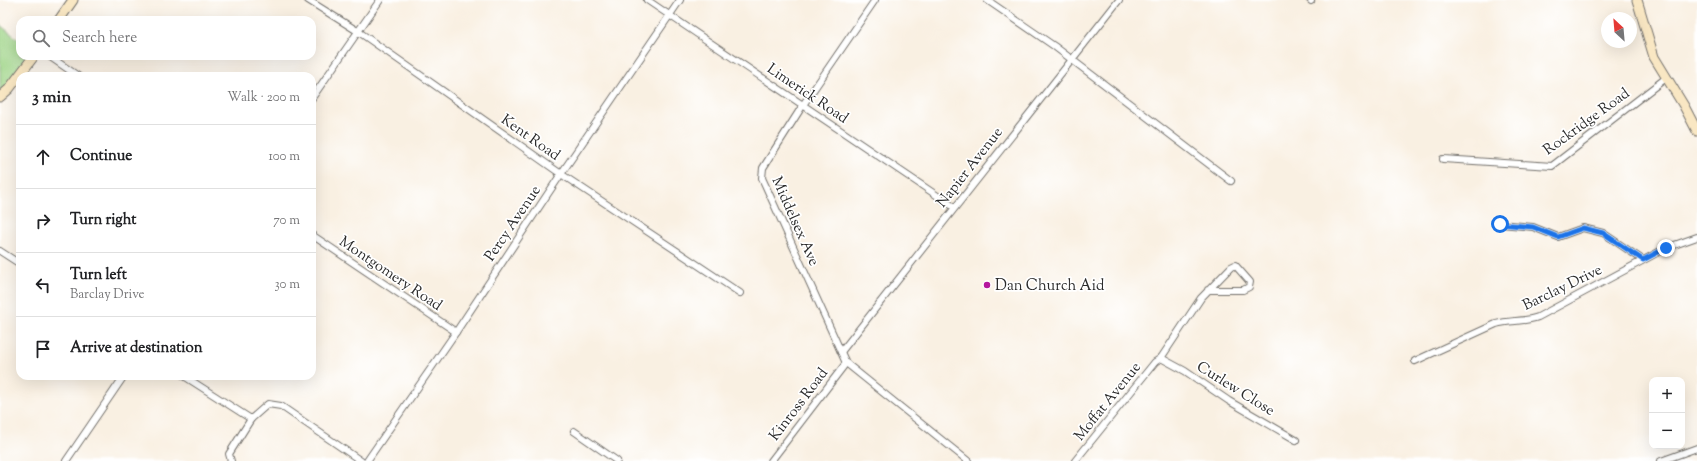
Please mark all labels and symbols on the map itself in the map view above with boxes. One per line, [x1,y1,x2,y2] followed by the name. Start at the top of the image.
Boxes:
[1601,12,1637,48] north arrow
[762,59,852,130] street label: Limerick Road
[1539,83,1635,161] street label: Rockridge Road
[496,110,564,167] street label: Kent Road
[932,123,1008,213] street label: Napier Avenue
[766,174,824,270] street label: Middelsex Ave
[480,182,546,266] street label: Percy Avenue
[1491,215,1509,233] route start
[334,232,446,317] street label: Montgomery Road
[1657,239,1675,257] route end
[1519,260,1606,317] street label: Barclay Drive
[995,276,1105,297] place label: Dan Church Aid
[982,280,992,290] marker: Dan Church Aid
[1192,357,1278,422] street label: Curlew Close
[1070,358,1147,446] street label: Moffat Avenue
[765,364,834,446] street label: Kinross Road

